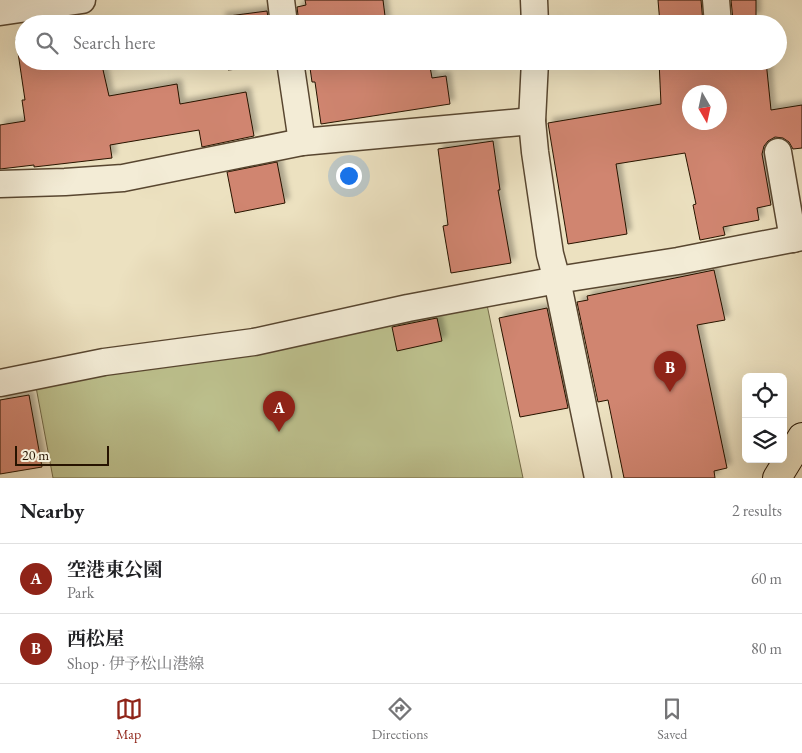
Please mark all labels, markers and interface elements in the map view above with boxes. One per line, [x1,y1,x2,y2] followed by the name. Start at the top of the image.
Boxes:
[15,15,787,70] search box
[33,29,61,57] icon: search
[73,30,155,55] text: Search here
[682,85,727,130] north arrow
[336,163,362,189] your location
[654,351,686,392] pin: B
[742,373,787,463] map controls
[742,373,787,418] button: locate
[263,391,295,432] pin: A
[742,418,787,463] button: layers
[15,443,109,466] scale bar
[22,446,49,464] text: 20 m
[20,497,84,524] text: Nearby
[732,500,782,521] text: 2 results
[67,557,162,582] text: 空港東公園
[30,568,42,589] text: A
[751,568,782,589] text: 60 m
[67,582,94,603] text: Park
[67,626,124,651] text: 西松屋
[31,638,41,659] text: B
[751,638,782,659] text: 80 m
[67,653,205,674] text: Shop · 伊予松山港線
[115,695,143,743] tab: Map
[372,695,428,743] tab: Directions
[657,695,687,743] tab: Saved

